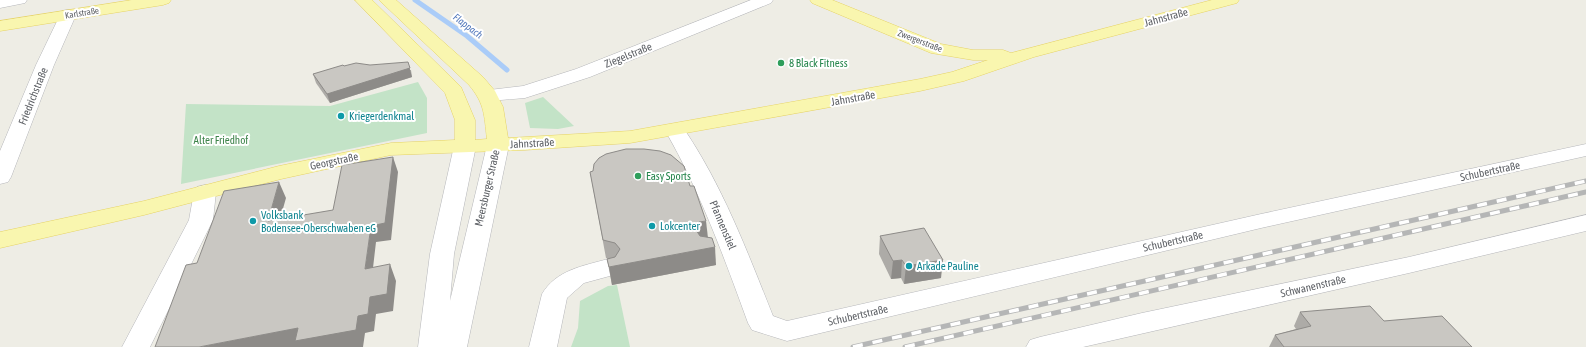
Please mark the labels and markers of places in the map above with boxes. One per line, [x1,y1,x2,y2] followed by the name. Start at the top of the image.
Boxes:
[789,57,848,69] place label: 8 Black Fitness
[776,58,786,68] marker: 8 Black Fitness
[349,110,414,122] place label: Kriegerdenkmal
[336,111,346,121] marker: Kriegerdenkmal
[646,170,691,182] place label: Easy Sports
[633,171,643,181] marker: Easy Sports
[261,209,376,234] place label: Volksbank Bodensee-Oberschwaben eG
[248,216,258,226] marker: Volksbank Bodensee-Oberschwaben eG
[660,220,700,232] place label: Lokcenter
[647,221,657,231] marker: Lokcenter
[917,260,979,272] place label: Arkade Pauline
[904,261,914,271] marker: Arkade Pauline

